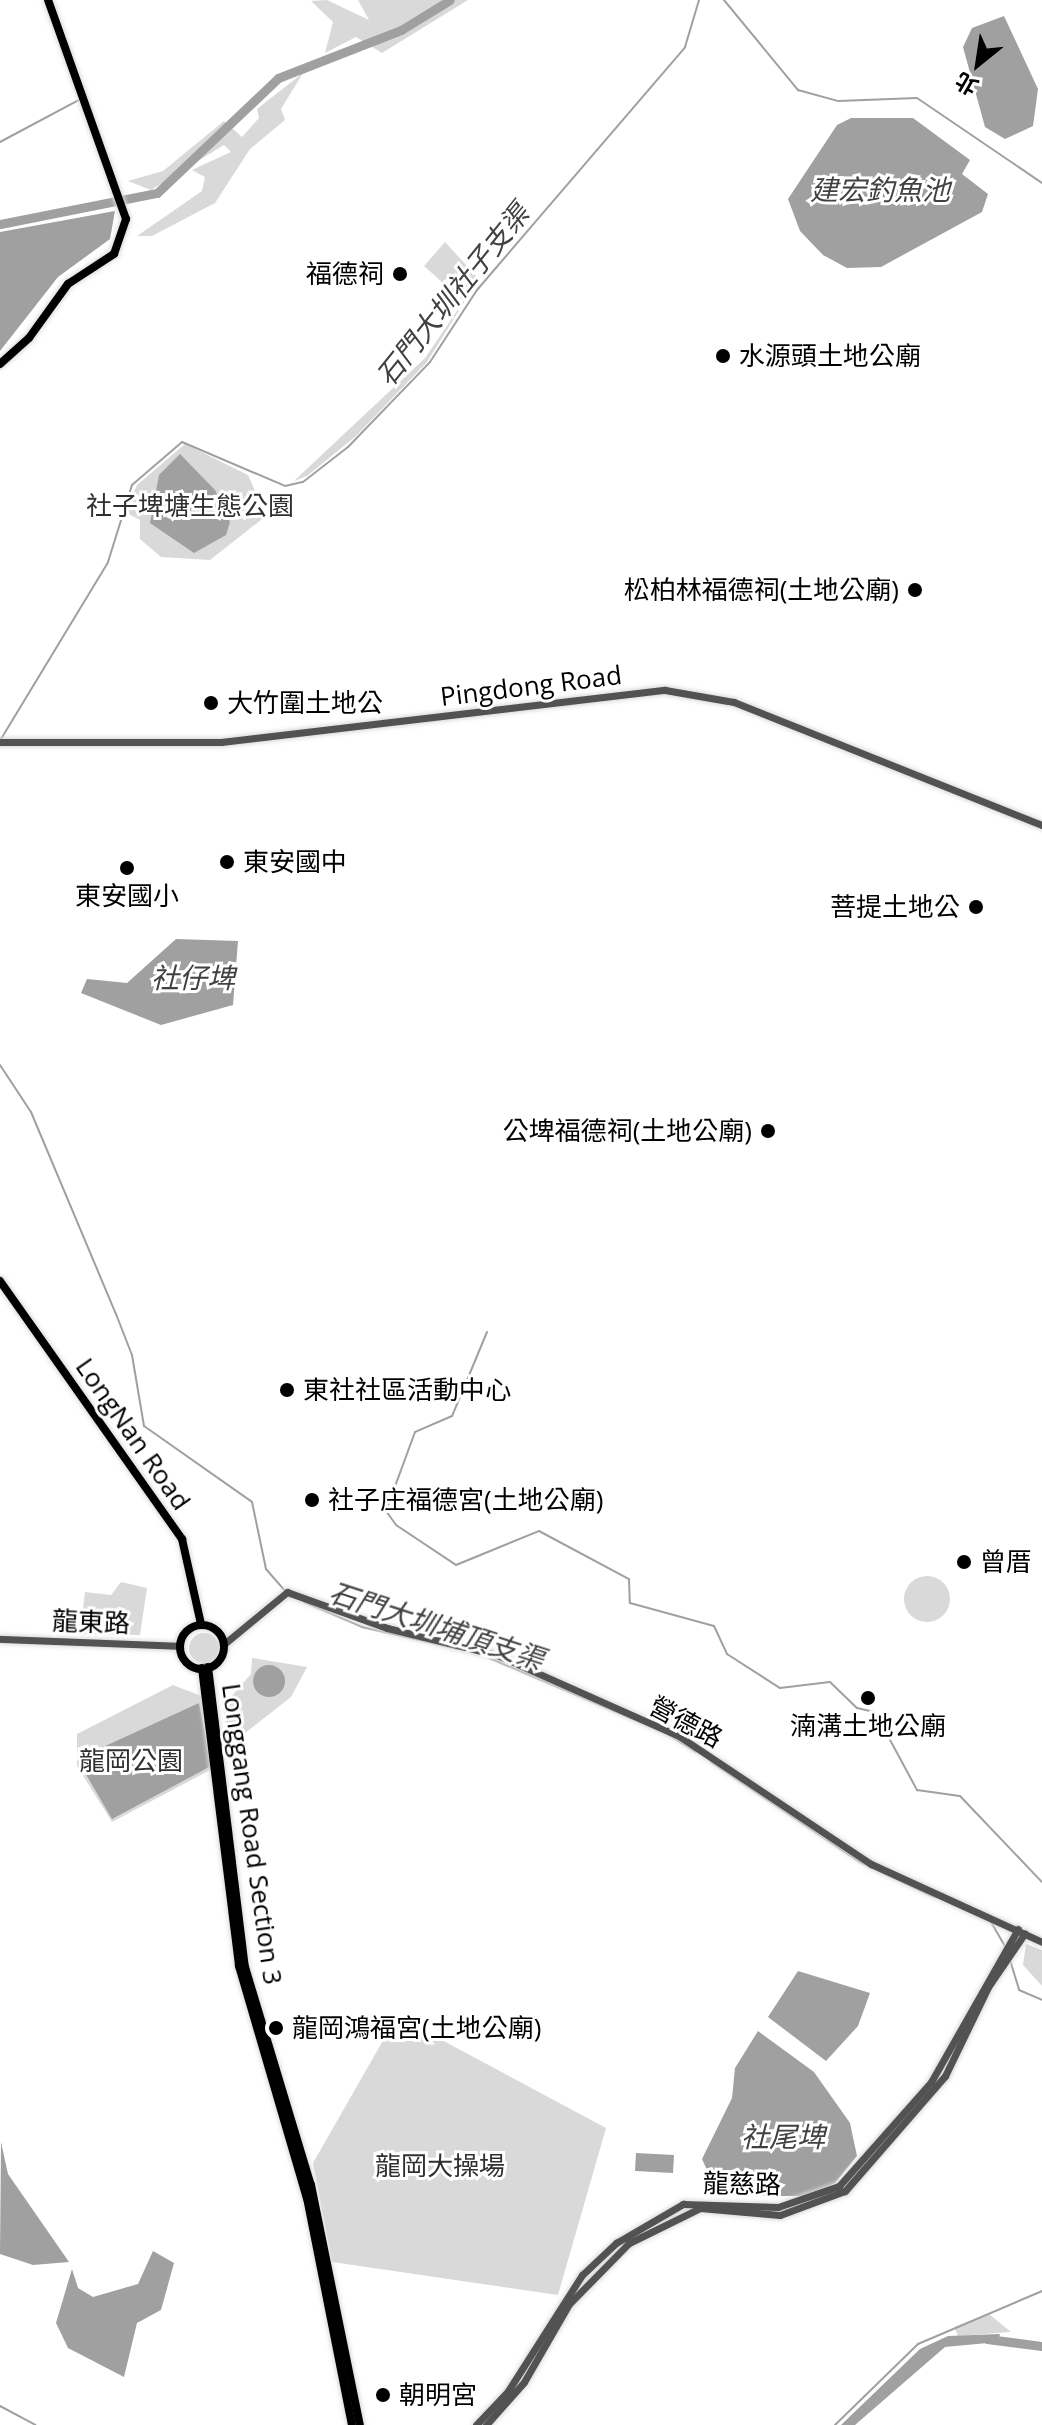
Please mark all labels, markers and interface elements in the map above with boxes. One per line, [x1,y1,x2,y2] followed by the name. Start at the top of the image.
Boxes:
[938,24,1018,104] north arrow
[949,66,983,103] text: 北
[810,172,950,206] water label: 建宏釣魚池
[368,196,536,392] water label: 石門大圳社子支渠
[306,258,384,290] place label: 福德祠
[391,265,409,283] marker: 福德祠
[739,340,921,372] place label: 水源頭土地公廟
[714,347,732,365] marker: 水源頭土地公廟
[86,490,294,522] park label: 社子埤塘生態公園
[624,574,899,606] place label: 松柏林福德祠(土地公廟)
[906,581,924,599] marker: 松柏林福德祠(土地公廟)
[438,659,624,713] street label: Pingdong Road
[227,687,383,719] place label: 大竹圍土地公
[202,694,220,712] marker: 大竹圍土地公
[243,846,347,878] place label: 東安國中
[218,853,236,871] marker: 東安國中
[118,859,136,877] marker: 東安國小
[75,880,179,912] place label: 東安國小
[830,891,960,923] place label: 菩提土地公
[967,898,985,916] marker: 菩提土地公
[151,960,235,994] water label: 社仔埤
[503,1115,752,1147] place label: 公埤福德祠(土地公廟)
[759,1122,777,1140] marker: 公埤福德祠(土地公廟)
[69,1352,197,1516] street label: LongNan Road
[303,1374,511,1406] place label: 東社社區活動中心
[278,1381,296,1399] marker: 東社社區活動中心
[328,1484,603,1516] place label: 社子庄福德宮(土地公廟)
[303,1491,321,1509] marker: 社子庄福德宮(土地公廟)
[980,1546,1032,1578] place label: 曾厝
[955,1553,973,1571] marker: 曾厝
[325,1574,549,1676] water label: 石門大圳埔頂支渠
[51,1605,131,1639] street label: 龍東路
[215,1681,289,1987] street label: Longgang Road Section 3
[859,1689,877,1707] marker: 湳溝土地公廟
[644,1690,728,1754] street label: 營德路
[790,1710,946,1742] place label: 湳溝土地公廟
[79,1745,183,1777] park label: 龍岡公園
[292,2012,541,2044] place label: 龍岡鴻福宮(土地公廟)
[267,2019,285,2037] marker: 龍岡鴻福宮(土地公廟)
[741,2119,825,2153] water label: 社尾埤
[375,2150,505,2182] park label: 龍岡大操場
[703,2168,781,2200] street label: 龍慈路
[399,2379,477,2411] place label: 朝明宮
[374,2386,392,2404] marker: 朝明宮

